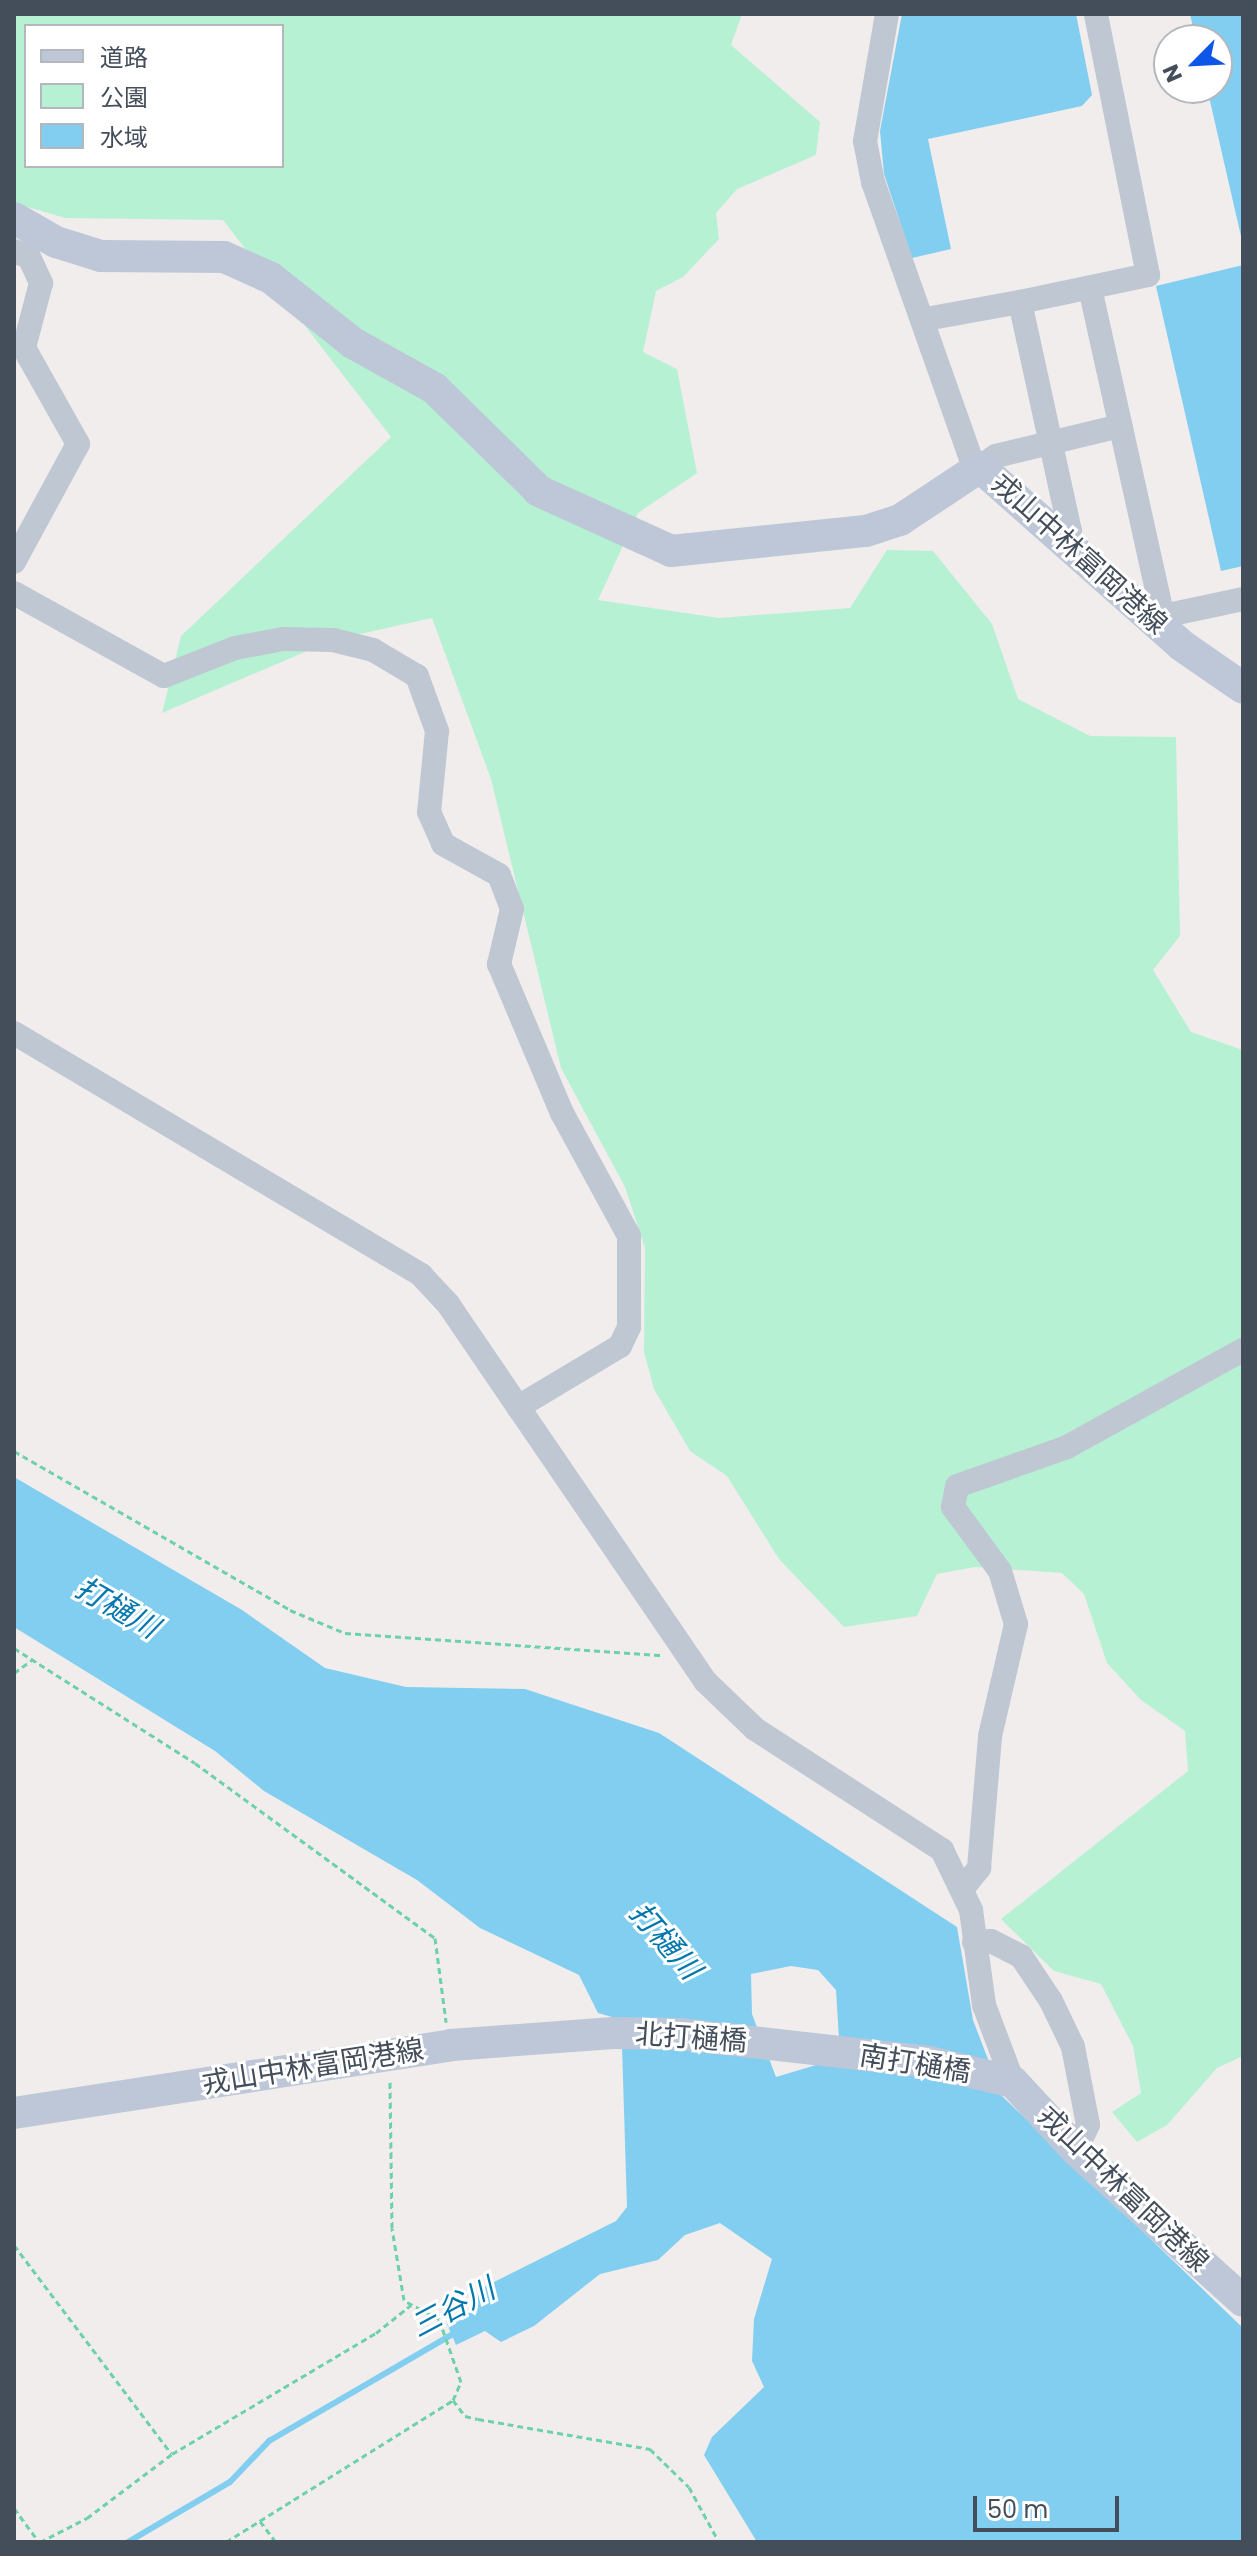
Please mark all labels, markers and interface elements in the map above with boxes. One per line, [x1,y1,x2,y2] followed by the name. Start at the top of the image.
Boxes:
[24,24,284,168] legend
[1153,24,1233,104] north arrow
[100,41,148,74] text: 道路
[1155,59,1190,87] text: N
[100,81,148,114] text: 公園
[100,121,148,154] text: 水域
[985,467,1173,641] street label: 戎山中林富岡港線
[69,1570,165,1646] water label: 打樋川
[622,1895,708,1987] water label: 打樋川
[634,2017,748,2059] street label: 北打樋橋
[200,2033,426,2101] street label: 戎山中林富岡港線
[857,2039,973,2089] street label: 南打樋橋
[1031,2099,1215,2279] street label: 戎山中林富岡港線
[405,2271,501,2345] water label: 三谷川
[977,2480,1123,2530] scale bar
[987,2493,1048,2526] text: 50 m

